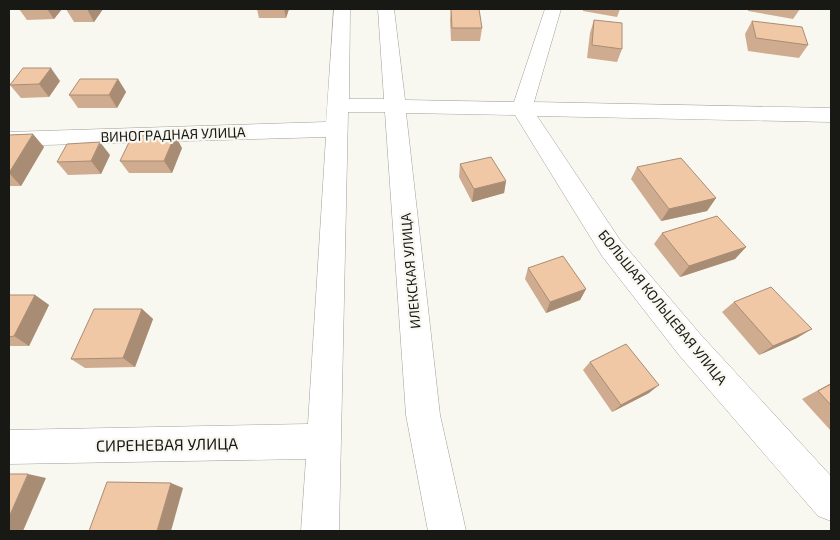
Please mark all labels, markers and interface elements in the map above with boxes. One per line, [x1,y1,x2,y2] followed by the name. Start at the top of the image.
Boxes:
[100,123,246,145] street label: ВИНОГРАДНАЯ УЛИЦА
[396,212,424,330] street label: ИЛЕКСКАЯ УЛИЦА
[595,226,731,388] street label: БОЛЬШАЯ КОЛЬЦЕВАЯ УЛИЦА
[96,433,238,455] street label: СИРЕНЕВАЯ УЛИЦА

